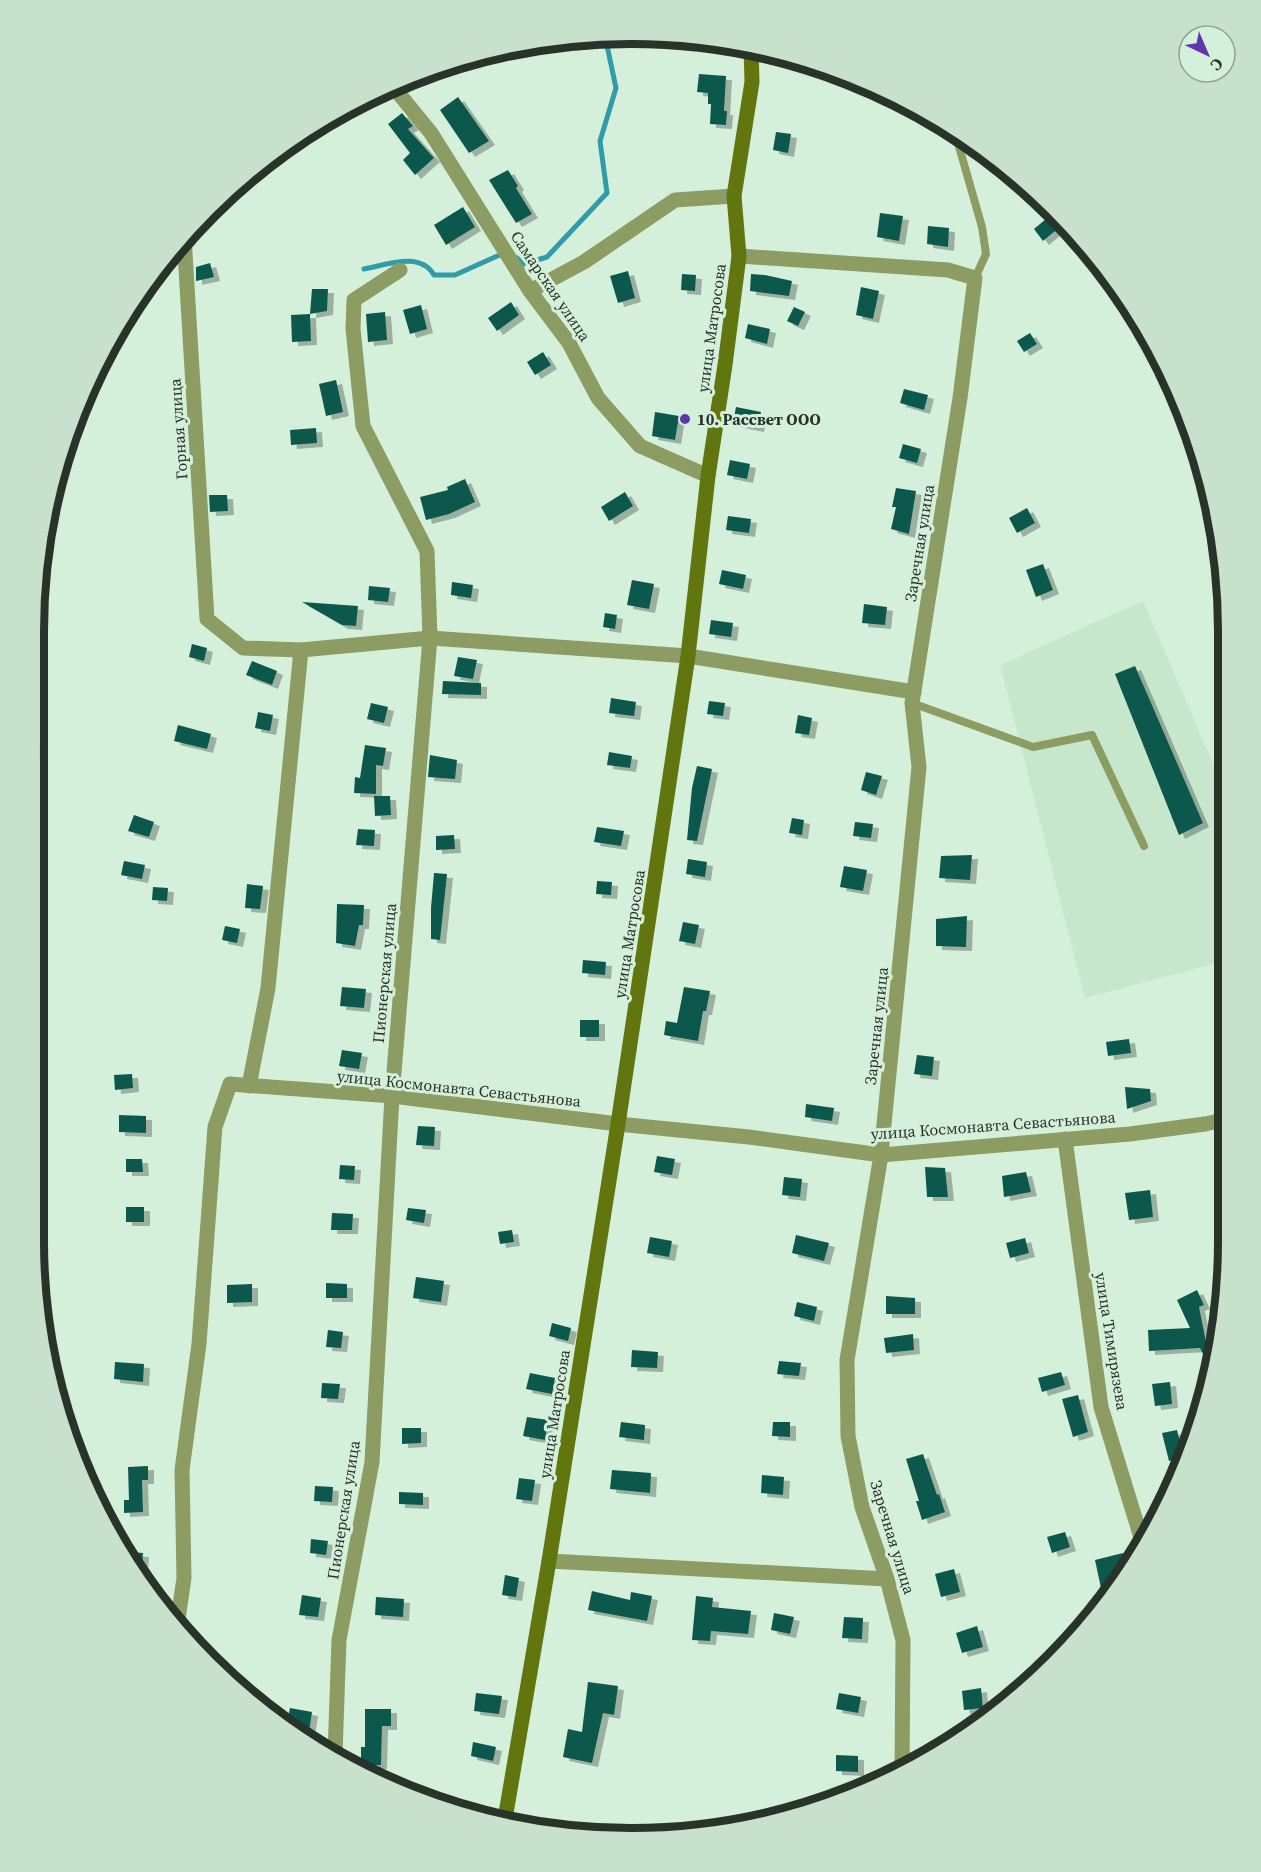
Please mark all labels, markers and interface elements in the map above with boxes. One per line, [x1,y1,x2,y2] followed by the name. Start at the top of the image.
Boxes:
[1177,24,1237,84] north arrow
[1206,53,1229,76] text: С
[506,226,597,346] street label: Самарская улица
[691,261,731,394] street label: улица Матросова
[163,377,193,480] street label: Горная улица
[697,408,821,430] place label: 10. Рассвет ООО
[678,412,692,426] marker: 10. Рассвет ООО
[899,482,939,603] street label: Заречная улица
[608,867,650,1000] street label: улица Матросова
[367,901,401,1044] street label: Пионерская улица
[859,965,893,1086] street label: Заречная улица
[336,1064,583,1112] street label: улица Космонавта Севастьянова
[870,1105,1117,1145] street label: улица Космонавта Севастьянова
[1090,1271,1134,1412] street label: улица Тимирязева
[533,1347,575,1480] street label: улица Матросова
[321,1438,365,1581] street label: Пионерская улица
[865,1477,921,1598] street label: Заречная улица

